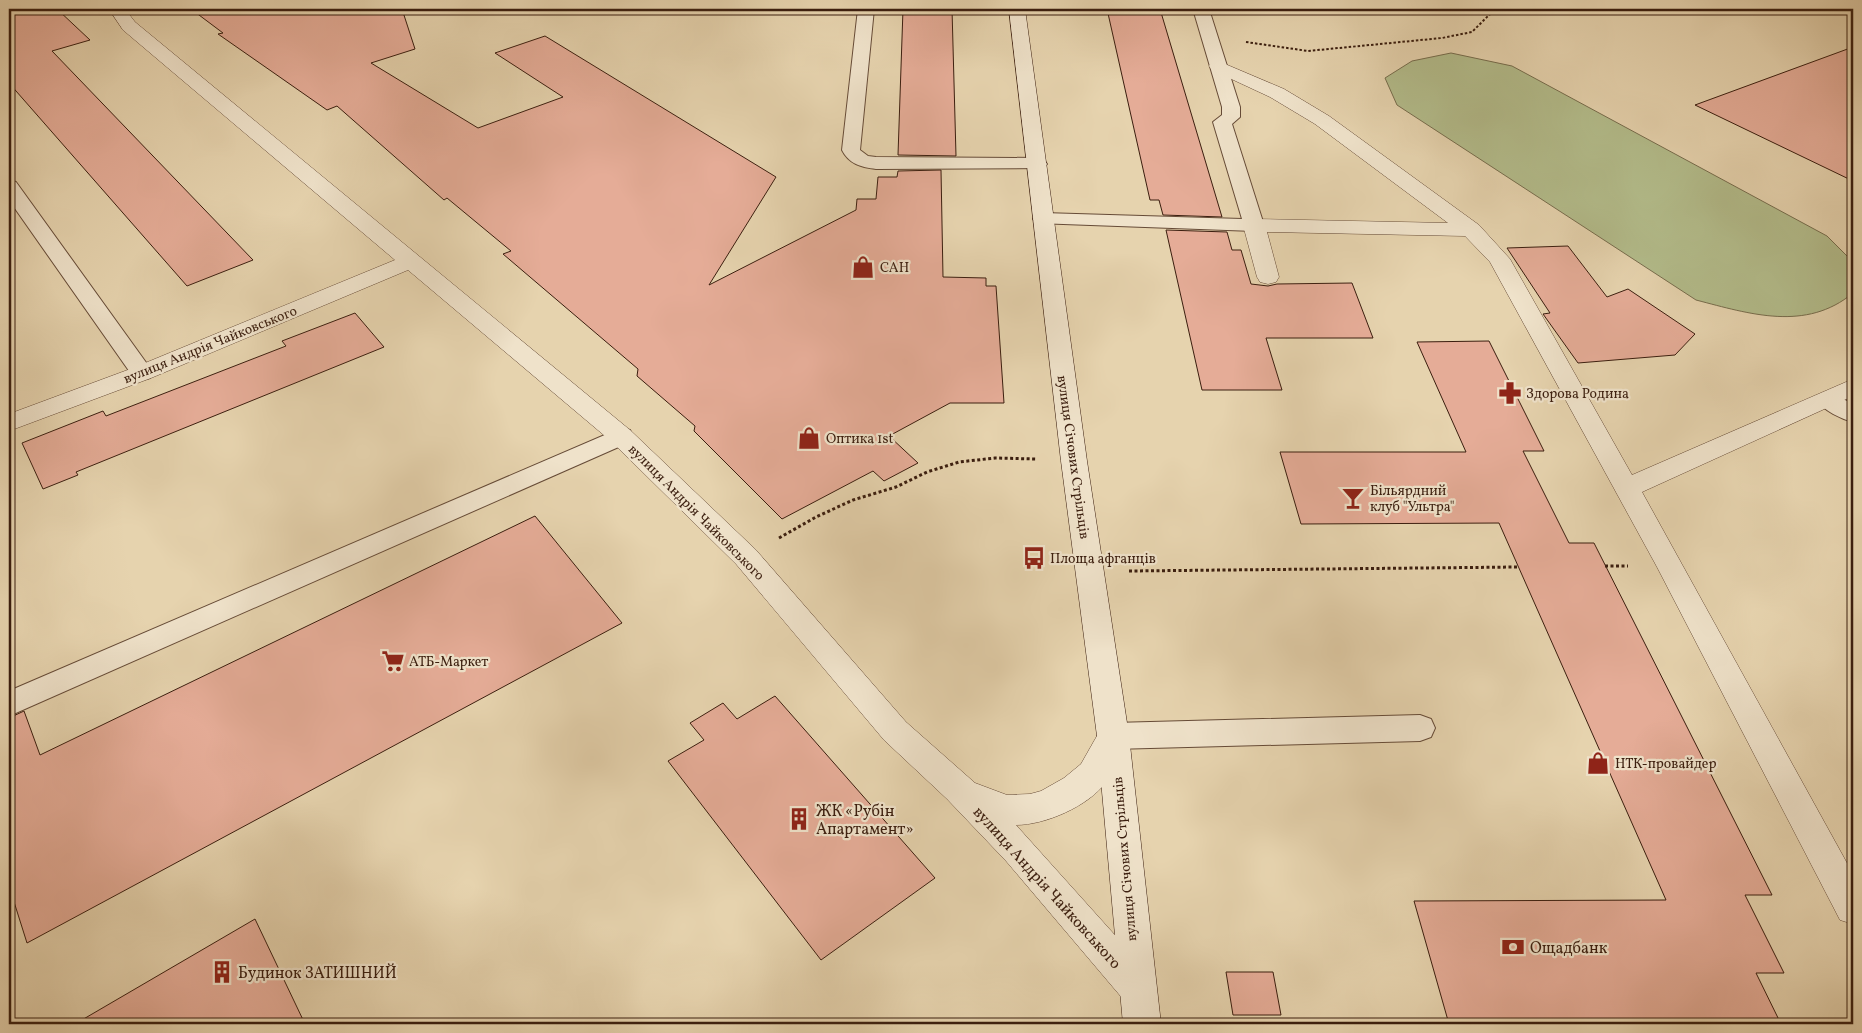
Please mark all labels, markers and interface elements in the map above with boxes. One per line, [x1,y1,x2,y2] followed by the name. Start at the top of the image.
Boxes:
[850,254,876,280] shop icon: САН
[880,259,909,278] place label: САН
[121,302,300,389] street label: вулиця Андрія Чайковського
[1052,374,1093,540] street label: вулиця Січових Стрільців
[1497,380,1523,406] pharmacy icon: Здорова Родина
[1526,385,1629,404] place label: Здорова Родина
[796,425,822,451] shop icon: Оптика 1st
[826,430,894,449] place label: Оптика 1st
[624,441,768,585] street label: вулиця Андрія Чайковського
[1370,482,1455,517] place label: Більярдний клуб "Ультра"
[1340,485,1366,511] bar icon: Більярдний клуб "Ультра"
[1021,545,1047,571] bus stop icon: Площа афганців
[1050,550,1156,569] place label: Площа афганців
[380,648,406,674] supermarket icon: АТБ-Маркет
[409,653,488,672] place label: АТБ-Маркет
[1585,750,1611,776] shop icon: НТК-провайдер
[1615,755,1716,774] place label: НТК-провайдер
[1109,776,1142,942] street label: вулиця Січових Стрільців
[816,801,914,841] place label: ЖК «Рубін Апартамент»
[967,802,1126,974] street label: вулиця Андрія Чайковського
[786,806,812,832] building icon: ЖК «Рубін Апартамент»
[1500,934,1526,960] bank icon: Ощадбанк
[1530,938,1608,960] place label: Ощадбанк
[209,959,235,985] building icon: Будинок ЗАТИШНИЙ
[238,963,397,985] place label: Будинок ЗАТИШНИЙ

